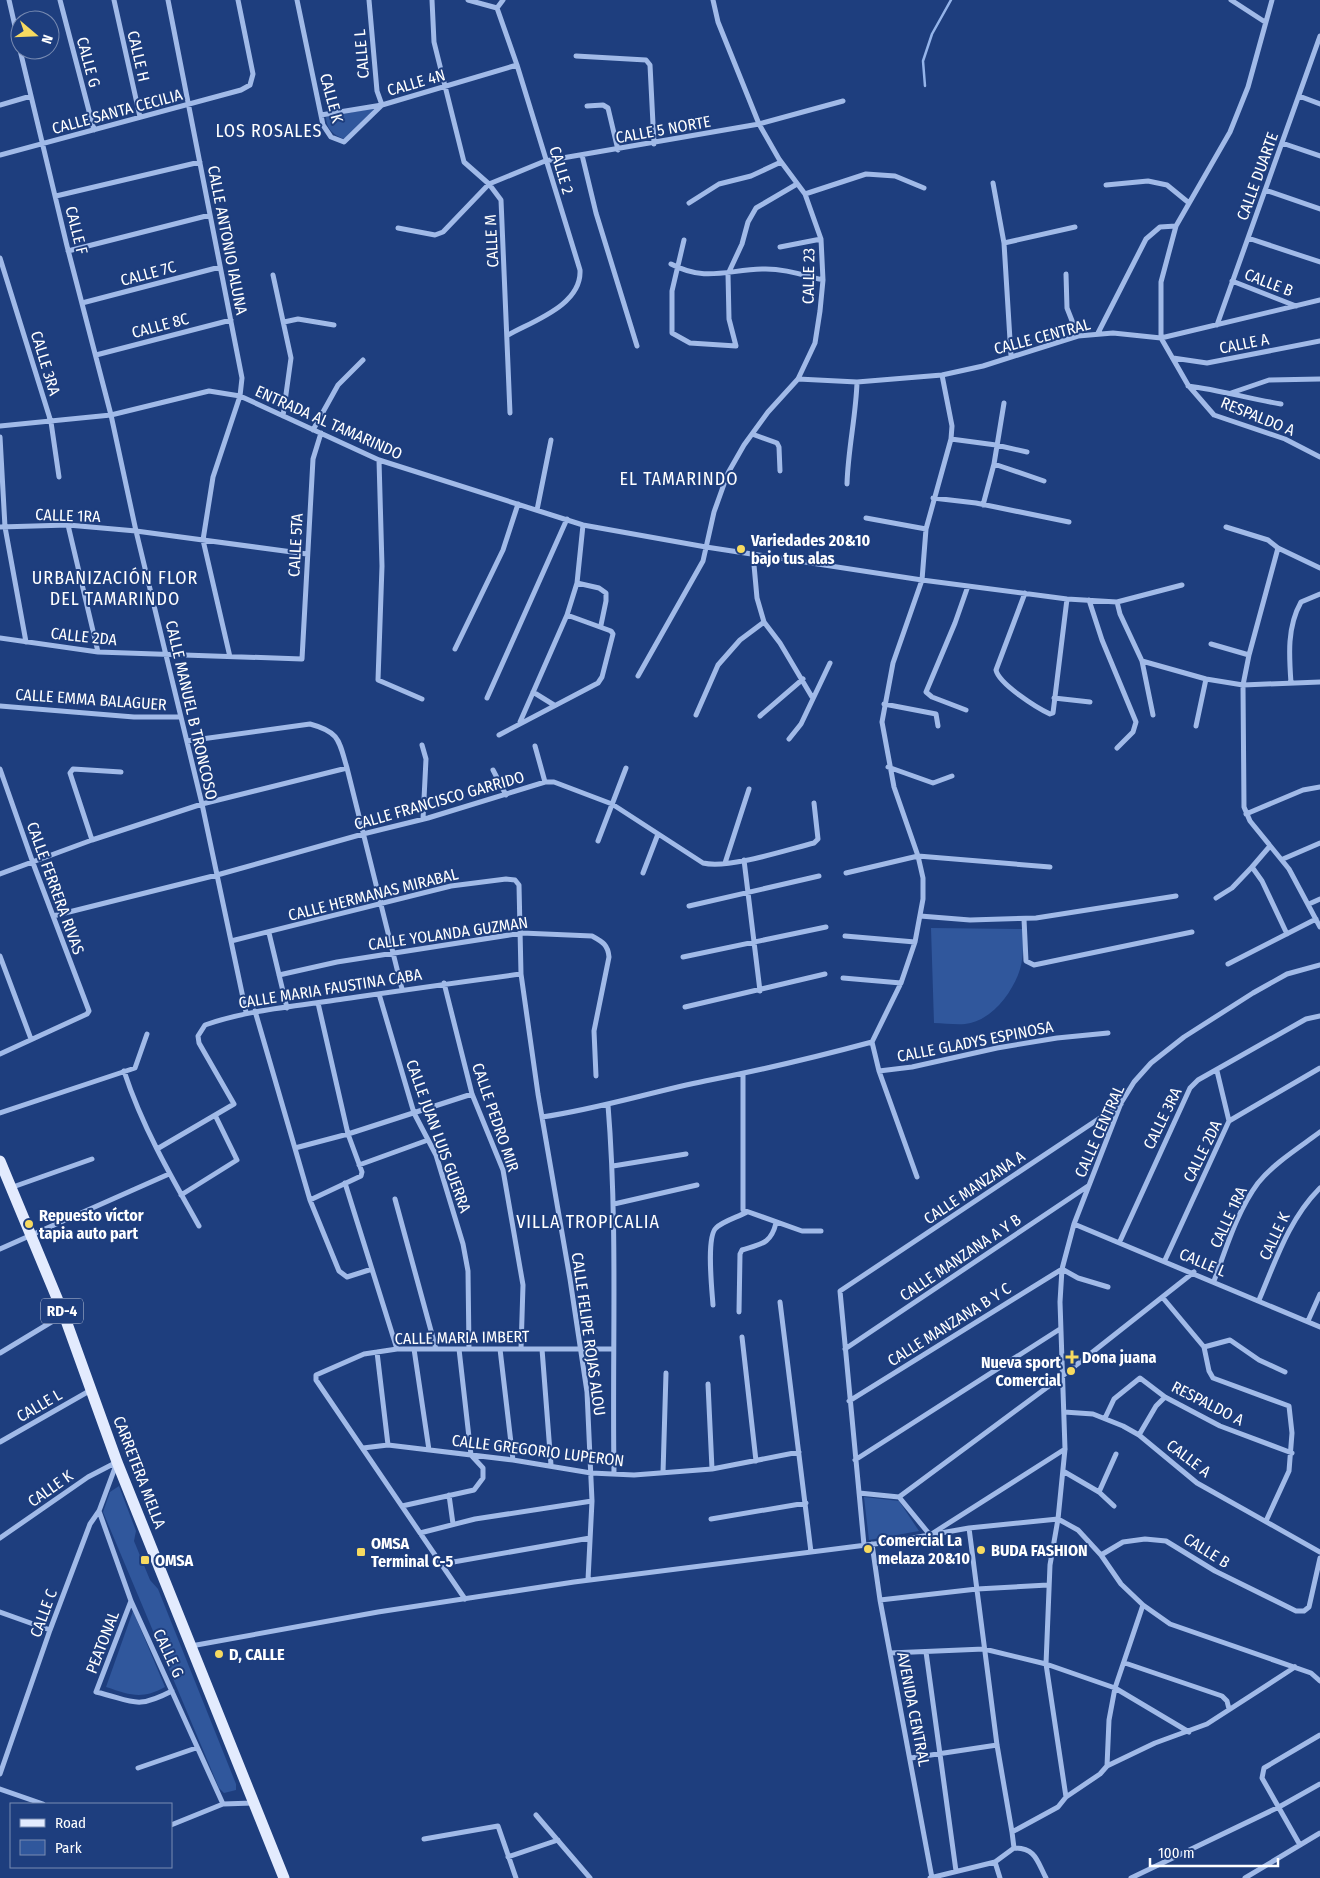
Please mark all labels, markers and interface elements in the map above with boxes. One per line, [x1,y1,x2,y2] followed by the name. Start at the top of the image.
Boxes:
[10,10,60,60] north arrow
[123,29,154,83] street label: CALLE H
[350,29,373,79] street label: CALLE L
[37,32,56,46] text: N
[73,35,104,89] street label: CALLE G
[385,65,447,100] street label: CALLE 4N
[316,71,347,125] street label: CALLE K
[50,85,185,138] street label: CALLE SANTA CECILIA
[614,112,712,147] street label: CALLE 5 NORTE
[215,120,323,142] district label: LOS ROSALES
[1233,130,1282,223] street label: CALLE DUARTE
[545,144,578,196] street label: CALLE 2
[204,164,251,317] street label: CALLE ANTONIO IALUNA
[61,204,92,256] street label: CALLE F
[481,214,502,268] street label: CALLE M
[799,248,818,304] street label: CALLE 23
[118,257,178,290] street label: CALLE 7C
[1242,265,1296,301] street label: CALLE B
[130,309,191,342] street label: CALLE 8C
[992,314,1092,358] street label: CALLE CENTRAL
[27,329,64,398] street label: CALLE 3RA
[1218,329,1271,358] street label: CALLE A
[252,381,405,463] street label: ENTRADA AL TAMARINDO
[1218,393,1298,440] street label: RESPALDO A
[619,468,739,490] district label: EL TAMARINDO
[35,505,102,526] street label: CALLE 1RA
[284,512,307,577] street label: CALLE 5TA
[750,531,870,568] place label: Variedades 20&10 bajo tus alas
[735,543,747,555] marker: Variedades 20&10 bajo tus alas
[32,567,198,610] district label: URBANIZACIÓN FLOR DEL TAMARINDO
[162,619,221,802] street label: CALLE MANUEL B TRONCOSO
[50,624,119,649] street label: CALLE 2DA
[15,685,168,714] street label: CALLE EMMA BALAGUER
[352,767,526,834] street label: CALLE FRANCISCO GARRIDO
[23,819,88,957] street label: CALLE FERRERA RIVAS
[286,864,460,925] street label: CALLE HERMANAS MIRABAL
[367,913,529,954] street label: CALLE YOLANDA GUZMAN
[237,965,424,1012] street label: CALLE MARIA FAUSTINA CABA
[895,1017,1055,1066] street label: CALLE GLADYS ESPINOSA
[402,1057,475,1216] street label: CALLE JUAN LUIS GUERRA
[468,1060,523,1174] street label: CALLE PEDRO MIR
[1071,1082,1128,1180] street label: CALLE CENTRAL
[1139,1084,1186,1152] street label: CALLE 3RA
[1179,1117,1226,1185] street label: CALLE 2DA
[920,1146,1029,1228] street label: CALLE MANZANA A
[1206,1183,1251,1251] street label: CALLE 1RA
[39,1206,144,1243] place label: Repuesto víctor tapia auto part
[1255,1209,1294,1263] street label: CALLE K
[896,1210,1025,1305] street label: CALLE MANZANA A Y B
[516,1211,660,1233] district label: VILLA TROPICALIA
[23,1218,35,1230] marker: Repuesto víctor tapia auto part
[1177,1244,1229,1281] street label: CALLE L
[568,1251,609,1417] street label: CALLE FELIPE ROJAS ALOU
[884,1279,1014,1370] street label: CALLE MANZANA B Y C
[41,1298,83,1324] road number: RD-4
[395,1327,530,1348] street label: CALLE MARIA IMBERT
[1082,1348,1157,1367] place label: Dona juana
[1066,1351,1078,1363] marker: Dona juana
[981,1353,1062,1390] place label: Nueva sport Comercial
[1065,1365,1077,1377] marker: Nueva sport Comercial
[1169,1377,1248,1430] street label: RESPALDO A
[13,1385,65,1426] street label: CALLE L
[109,1413,170,1532] street label: CARRETERA MELLA
[451,1430,625,1470] street label: CALLE GREGORIO LUPERON
[1163,1436,1215,1482] street label: CALLE A
[24,1466,77,1511] street label: CALLE K
[1180,1529,1233,1572] street label: CALLE B
[878,1531,970,1568] place label: Comercial La melaza 20&10
[371,1534,453,1571] place label: OMSA Terminal C-5
[991,1541,1088,1560] place label: BUDA FASHION
[862,1543,874,1555] marker: Comercial La melaza 20&10
[975,1544,987,1556] marker: BUDA FASHION
[355,1546,367,1558] marker: OMSA Terminal C-5
[155,1551,193,1570] place label: OMSA
[139,1554,151,1566] marker: OMSA
[26,1586,61,1640] street label: CALLE C
[82,1608,123,1676] street label: PEATONAL
[149,1626,188,1680] street label: CALLE G
[229,1645,285,1664] place label: D, CALLE
[213,1648,225,1660] marker: D, CALLE
[893,1650,934,1768] street label: AVENIDA CENTRAL
[10,1803,172,1868] legend
[55,1814,86,1832] text: Road
[1150,1836,1278,1868] scale bar
[55,1839,82,1857] text: Park
[1158,1844,1195,1862] text: 100 m

